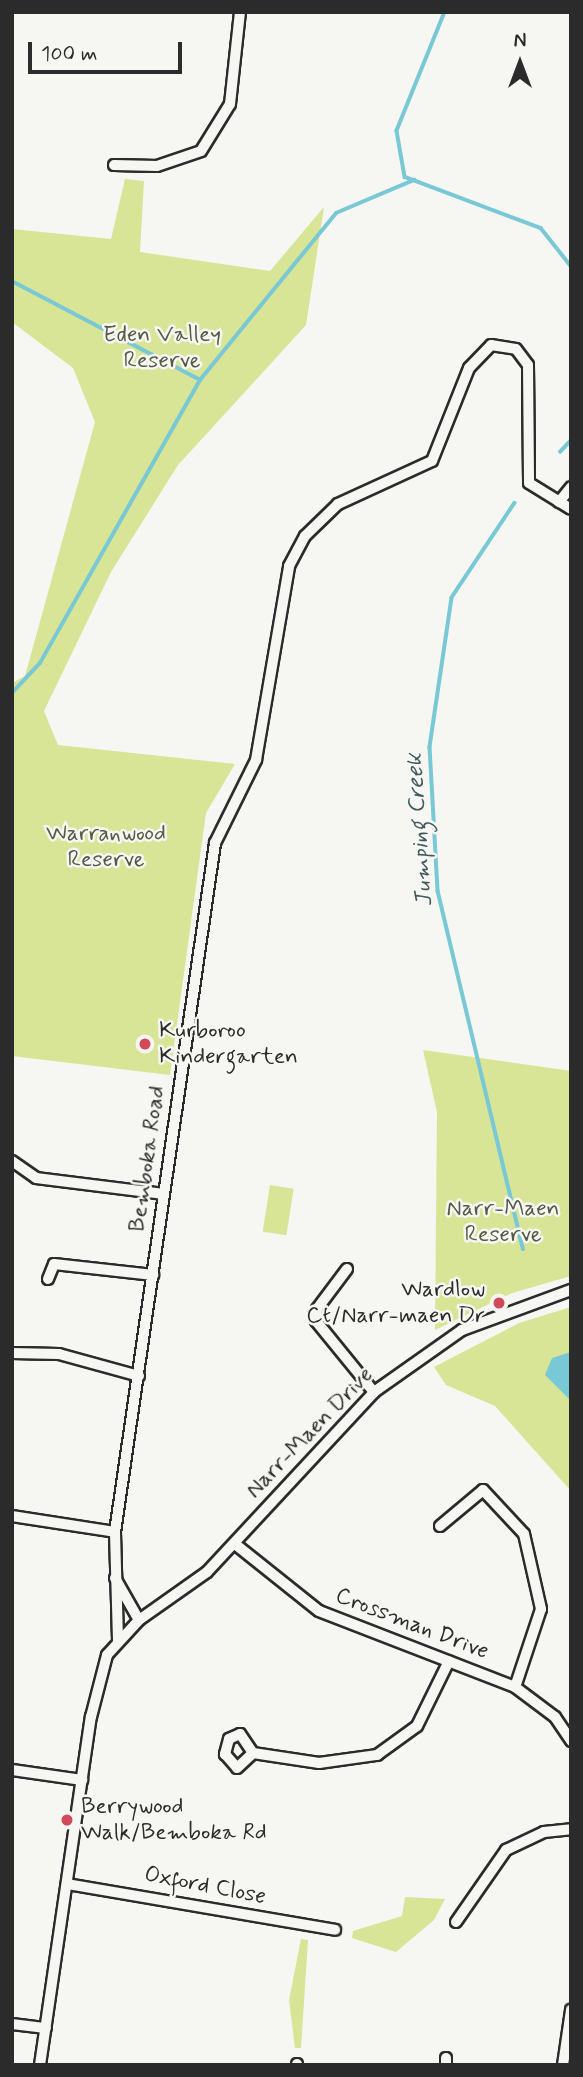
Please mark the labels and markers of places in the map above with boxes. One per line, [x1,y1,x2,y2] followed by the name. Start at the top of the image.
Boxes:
[159,1017,298,1071] place label: Kurboroo Kindergarten
[137,1036,153,1052] marker: Kurboroo Kindergarten
[307,1276,485,1330] place label: Wardlow Ct/Narr-maen Dr
[491,1295,507,1311] marker: Wardlow Ct/Narr-maen Dr
[81,1793,267,1847] place label: Berrywood Walk/Bemboka Rd
[59,1812,75,1828] marker: Berrywood Walk/Bemboka Rd

